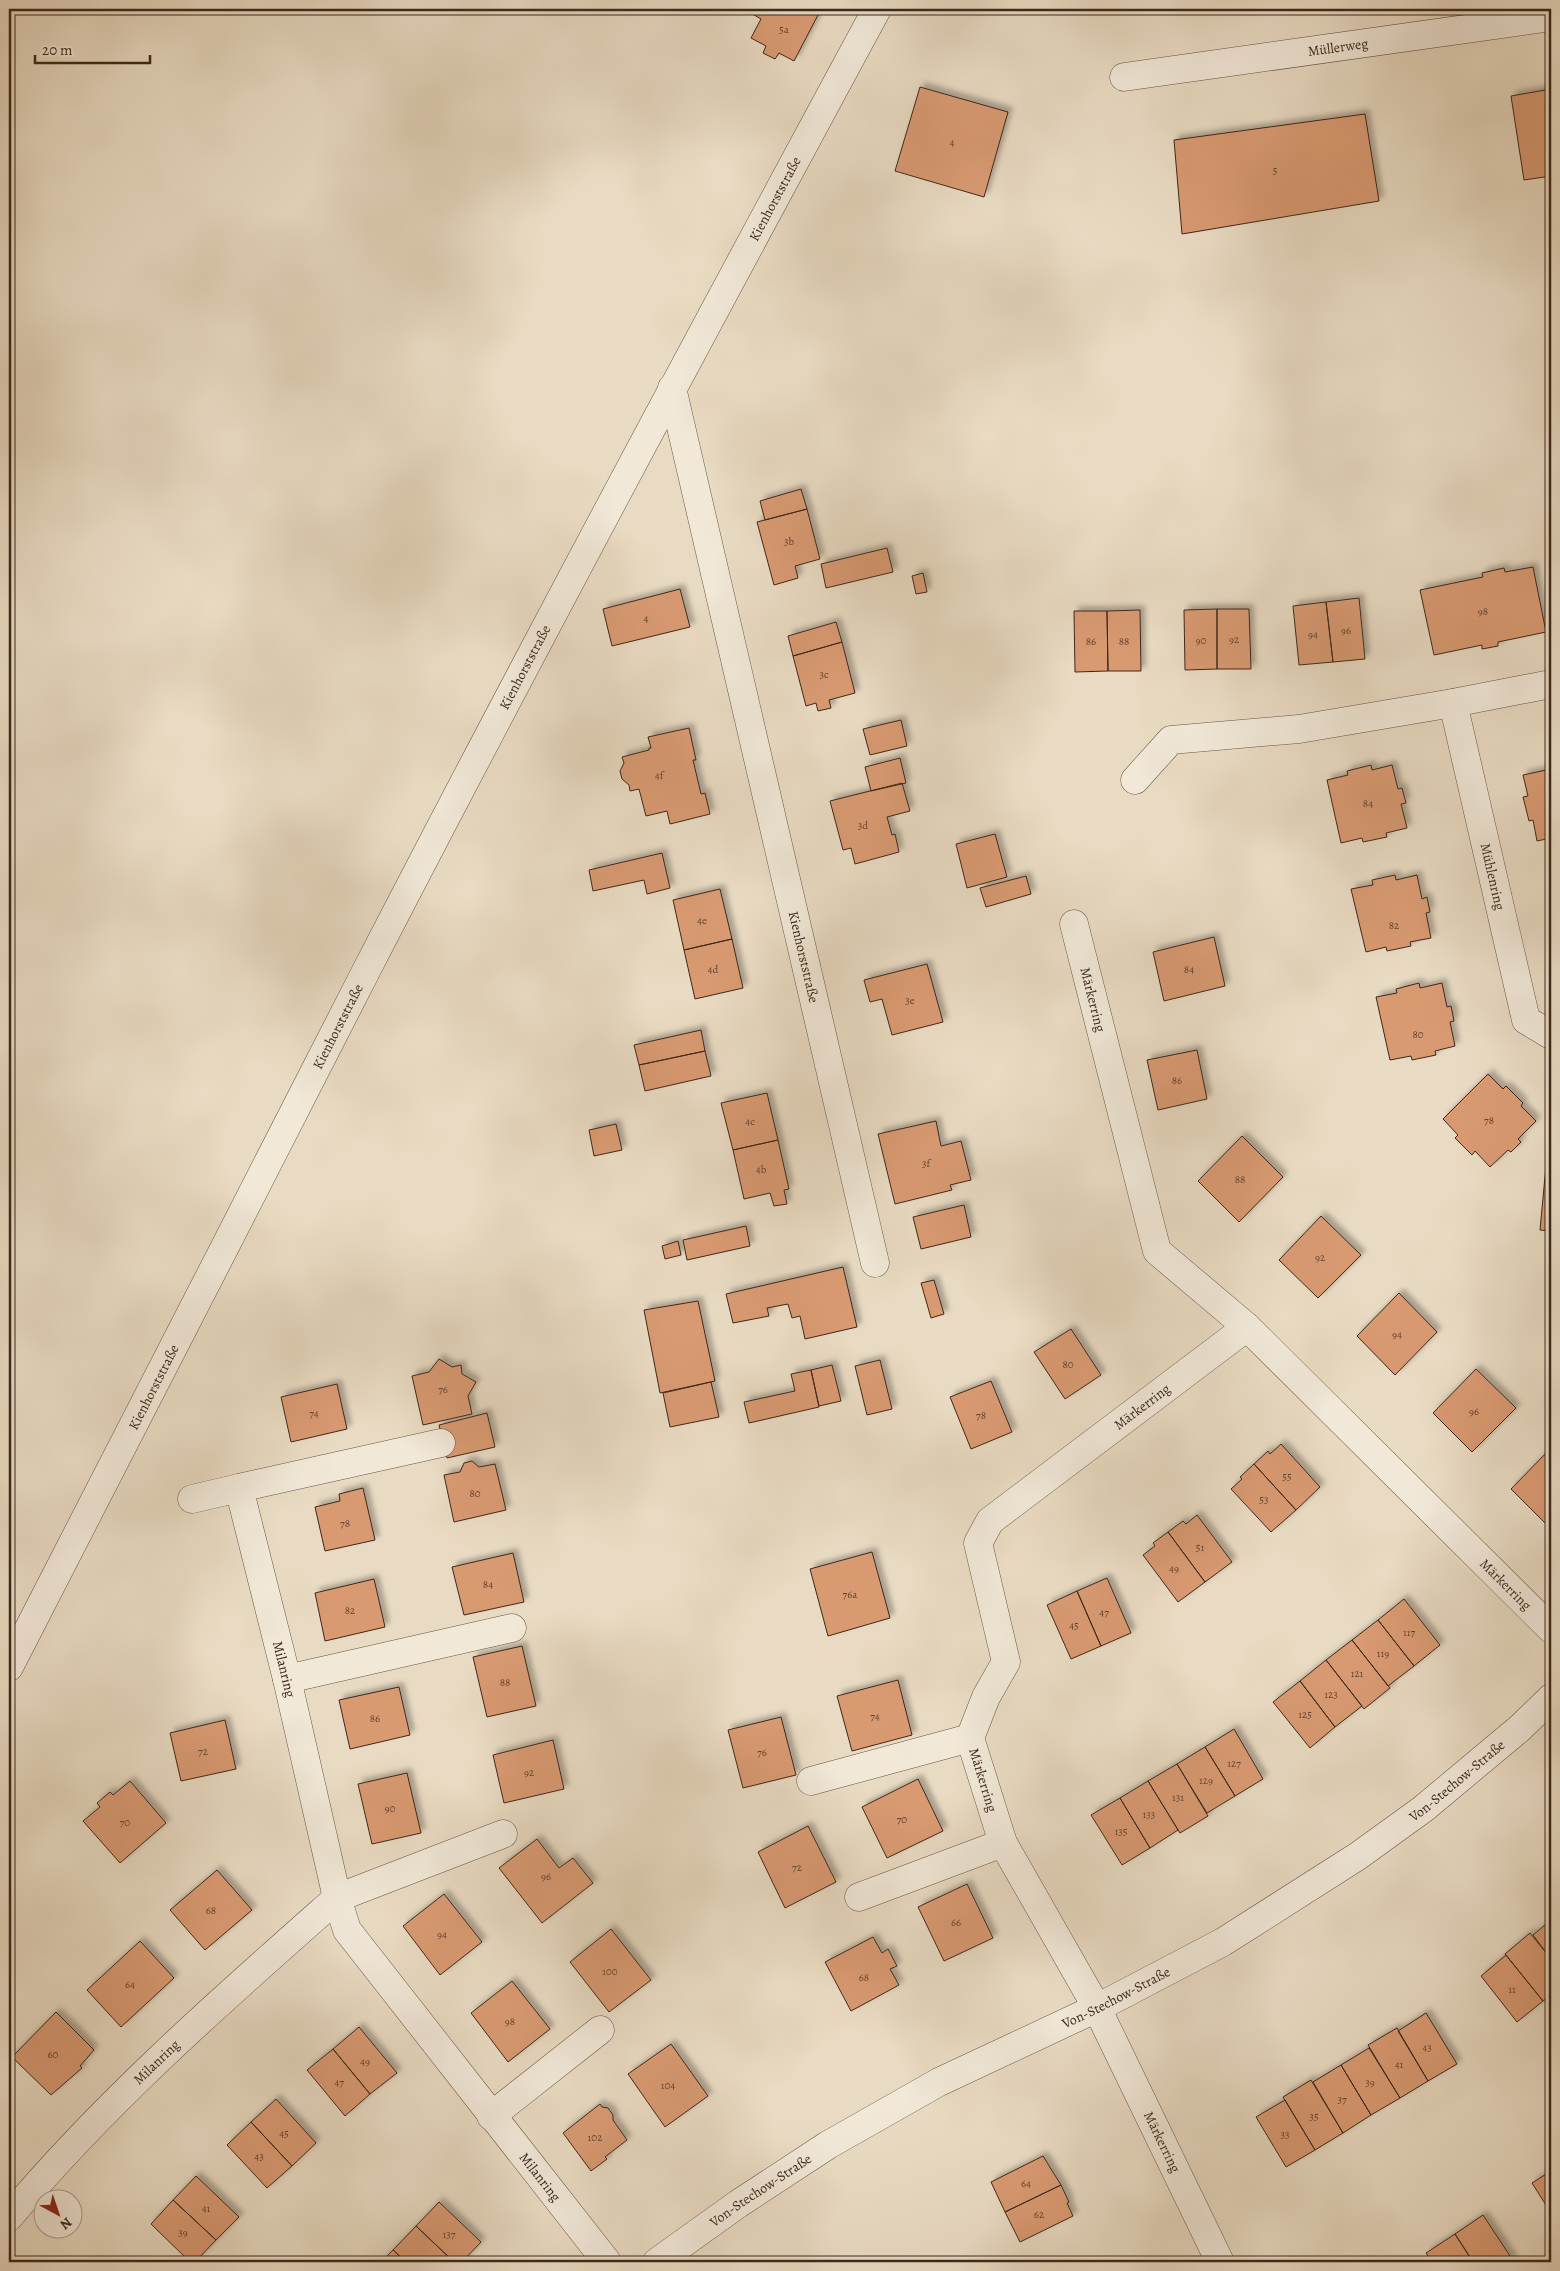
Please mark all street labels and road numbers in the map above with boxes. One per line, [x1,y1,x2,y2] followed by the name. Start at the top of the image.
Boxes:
[1307,33,1369,61] street label: Müllerweg
[744,153,805,244] street label: Kienhorststraße
[494,621,555,713] street label: Kienhorststraße
[1476,841,1510,912] street label: Mühlenring
[784,909,824,1005] street label: Kienhorststraße
[1076,965,1111,1034] street label: Märkerring
[308,980,367,1072] street label: Kienhorststraße
[124,1341,183,1433] street label: Kienhorststraße
[1110,1379,1174,1434] street label: Märkerring
[1476,1554,1536,1614] street label: Märkerring
[268,1639,300,1699] street label: Milanring
[1404,1735,1509,1826] street label: Von-Stechow-Straße
[964,1746,1002,1814] street label: Märkerring
[1058,1962,1173,2033] street label: Von-Stechow-Straße
[129,2035,184,2089] street label: Milanring
[1139,2108,1185,2176] street label: Märkerring
[515,2148,565,2205] street label: Milanring
[705,2149,815,2232] street label: Von-Stechow-Straße

